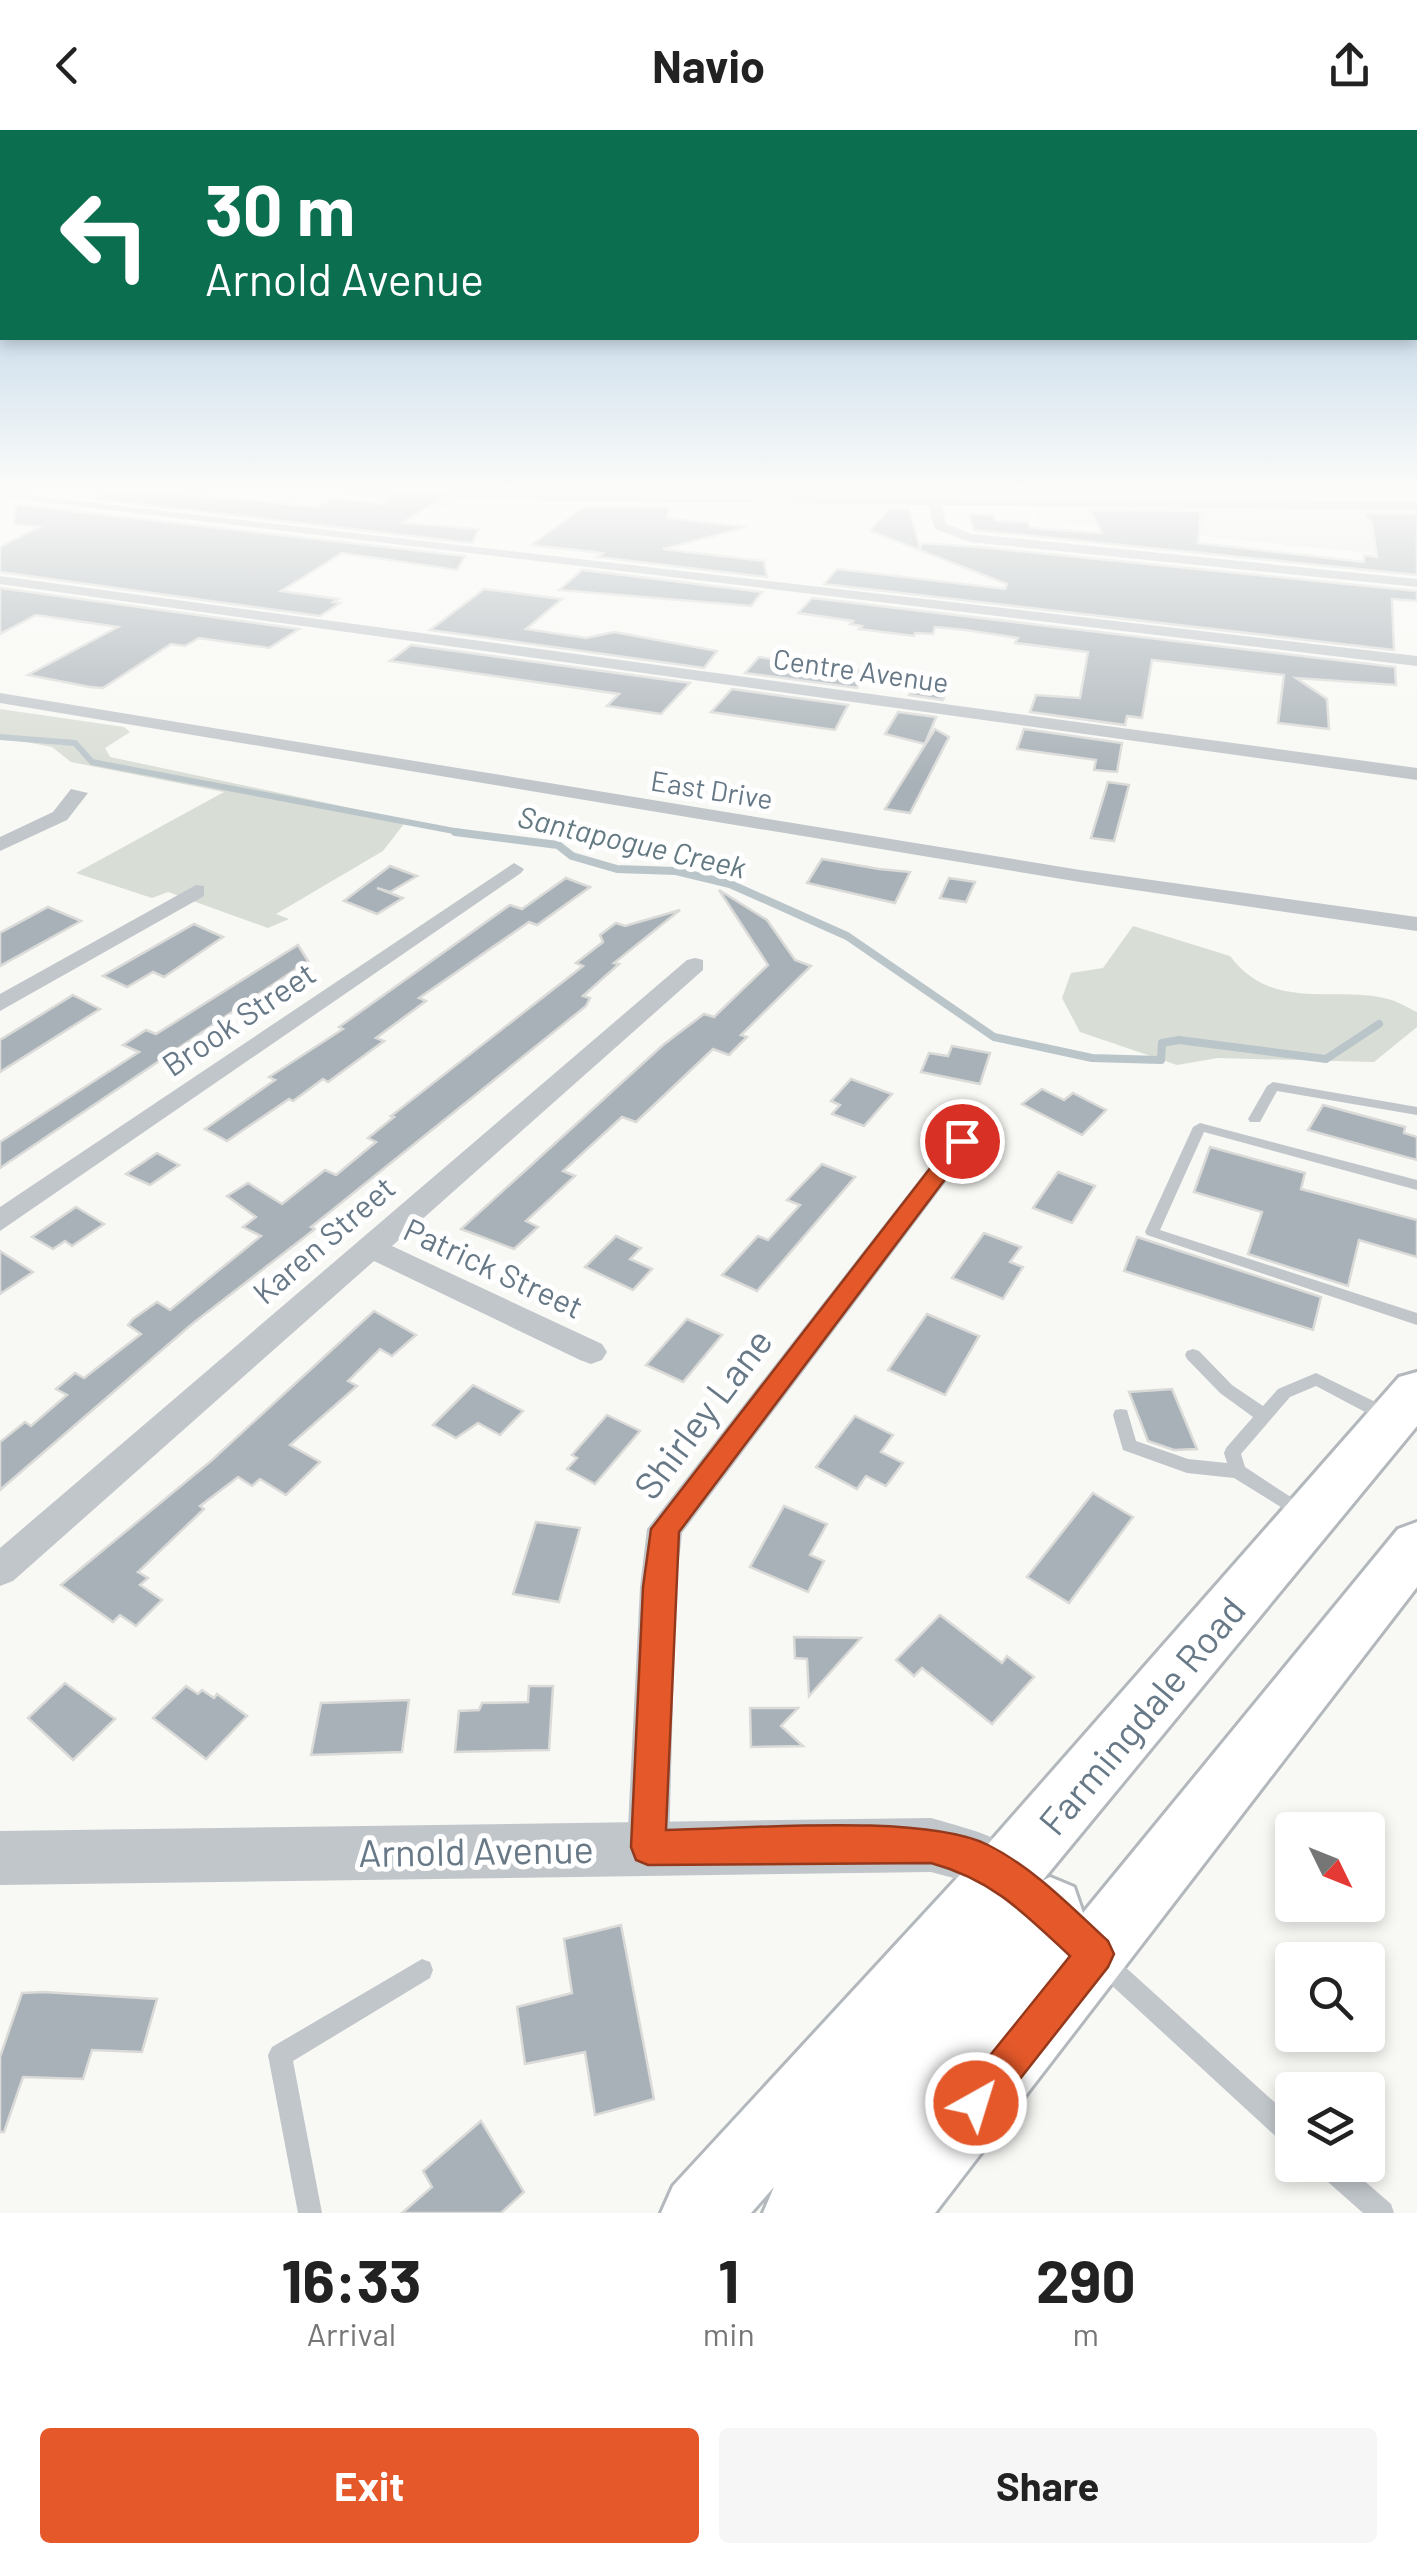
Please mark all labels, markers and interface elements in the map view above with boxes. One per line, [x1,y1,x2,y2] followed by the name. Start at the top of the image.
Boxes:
[40,38,95,93] icon: back
[652,38,765,92] text: Navio
[1322,38,1377,93] icon: share
[205,166,355,250] text: 30 m
[40,170,170,300] icon: left
[205,251,484,305] text: Arnold Avenue
[771,641,951,699] street label: Centre Avenue
[649,763,775,815] street label: East Drive
[515,797,750,885] water label: Santapogue Creek
[154,953,322,1083] street label: Brook Street
[920,1099,1005,1184] pin
[935,1114,990,1169] icon: arrive
[244,1167,402,1311] street label: Karen Street
[399,1209,589,1325] street label: Patrick Street
[623,1319,781,1507] street label: Shirley Lane
[1028,1587,1254,1843] street label: Farmingdale Road
[1275,1812,1385,1922] north arrow
[1275,1812,1385,2182] map controls
[358,1825,594,1875] street label: Arnold Avenue
[1275,1942,1385,2052] button: search
[924,2051,1028,2155] position arrow
[1275,2072,1385,2182] button: layers
[281,2243,421,2315] text: 16:33
[718,2243,739,2315] text: 1
[1036,2243,1136,2315] text: 290
[307,2314,396,2352] text: Arrival
[703,2314,755,2352] text: min
[1073,2314,1099,2352] text: m
[40,2428,699,2543] button: Exit
[719,2428,1377,2543] button: Share

